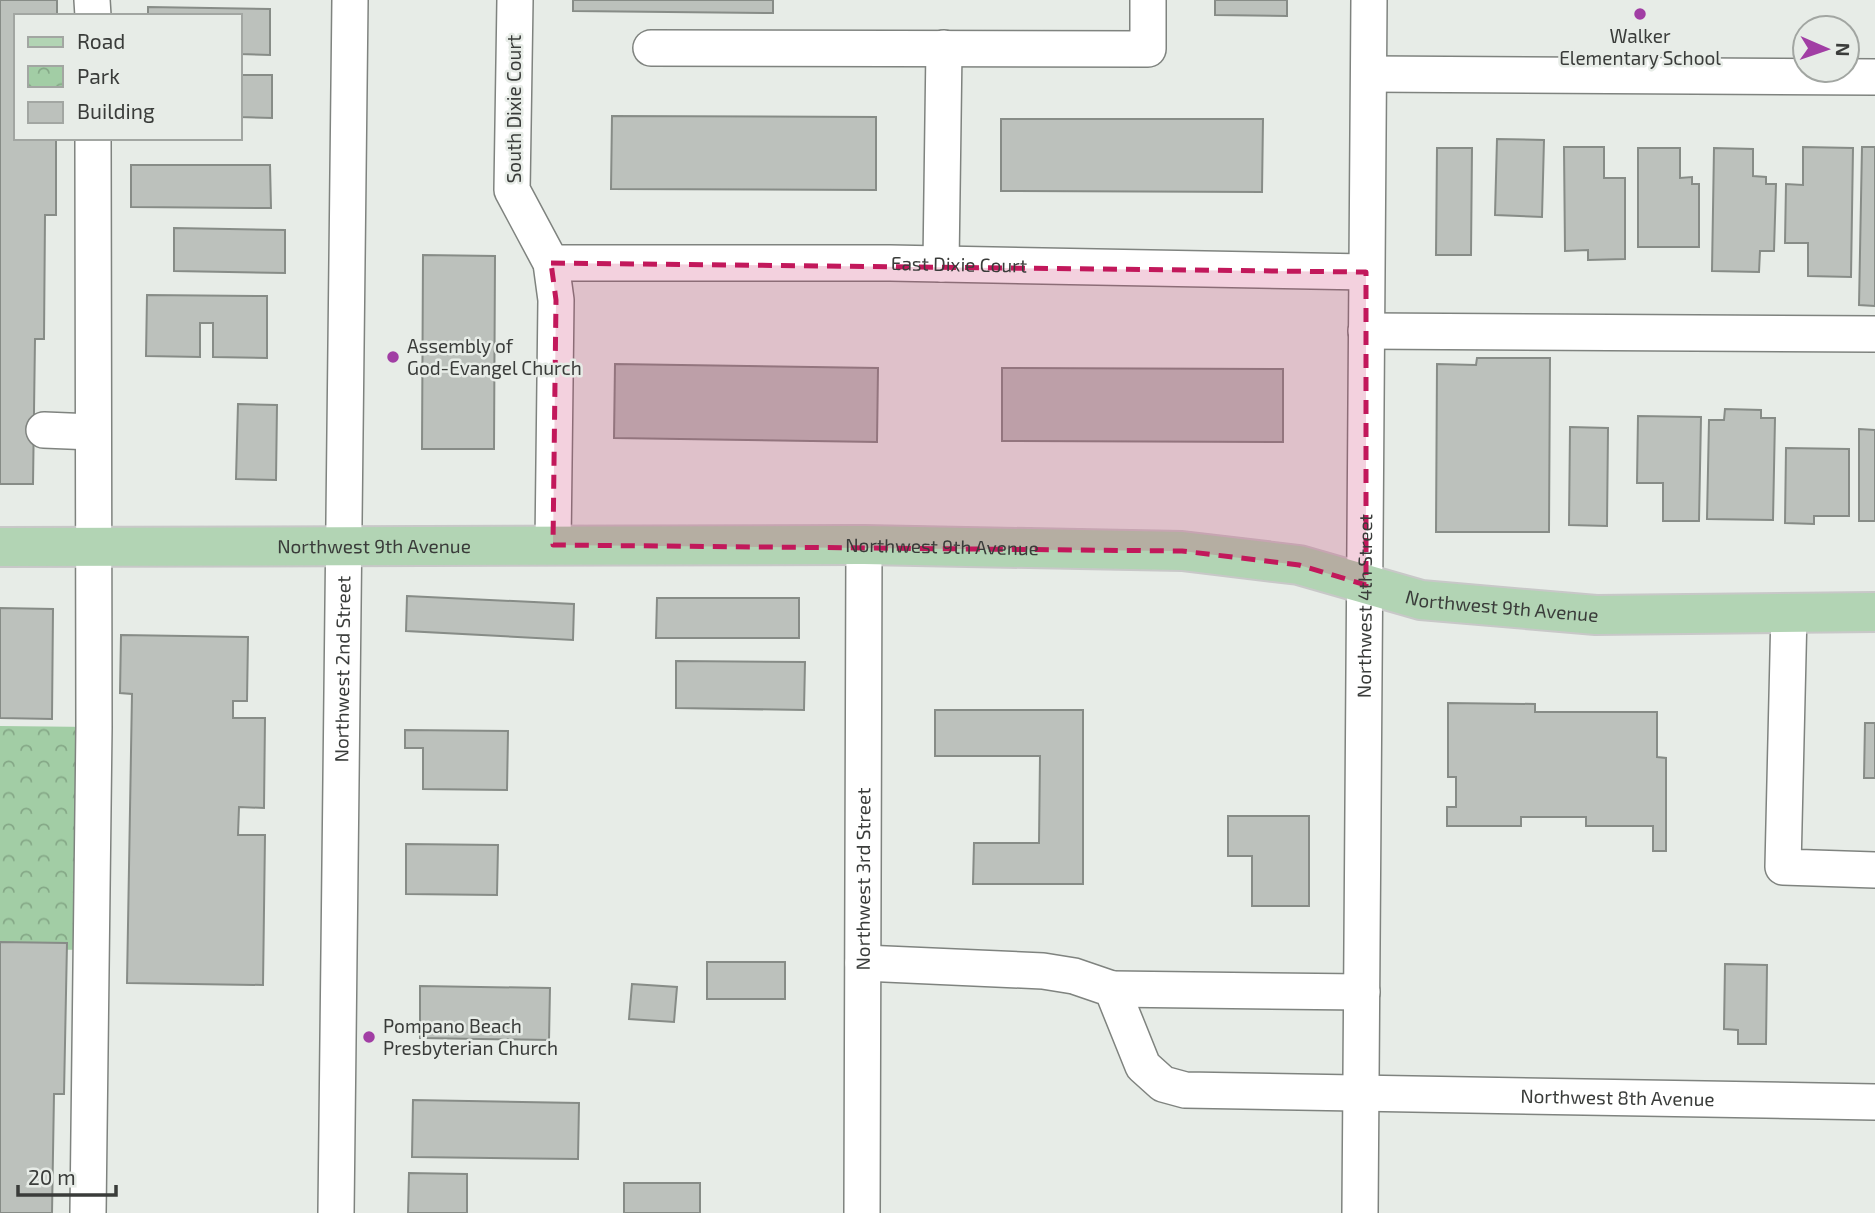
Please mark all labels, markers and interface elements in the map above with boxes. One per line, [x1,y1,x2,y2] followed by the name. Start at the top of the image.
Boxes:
[1632,6,1648,22] marker: Walker Elementary School
[14,14,242,140] legend
[1791,14,1861,84] north arrow
[1559,24,1721,69] place label: Walker Elementary School
[77,28,125,53] text: Road
[502,35,525,183] street label: South Dixie Court
[1832,42,1855,57] text: N
[77,63,120,88] text: Park
[77,98,155,123] text: Building
[891,251,1027,277] street label: East Dixie Court
[407,334,582,379] place label: Assembly of God-Evangel Church
[385,349,401,365] marker: Assembly of God-Evangel Church
[1352,514,1376,698] street label: Northwest 4th Street
[845,533,1039,559] street label: Northwest 9th Avenue
[277,534,471,557] street label: Northwest 9th Avenue
[329,576,354,763] street label: Northwest 2nd Street
[1403,584,1599,626] street label: Northwest 9th Avenue
[851,787,874,971] street label: Northwest 3rd Street
[383,1014,558,1059] place label: Pompano Beach Presbyterian Church
[361,1029,377,1045] marker: Pompano Beach Presbyterian Church
[1520,1084,1715,1110] street label: Northwest 8th Avenue
[18,1154,116,1198] scale bar
[28,1164,76,1189] text: 20 m

